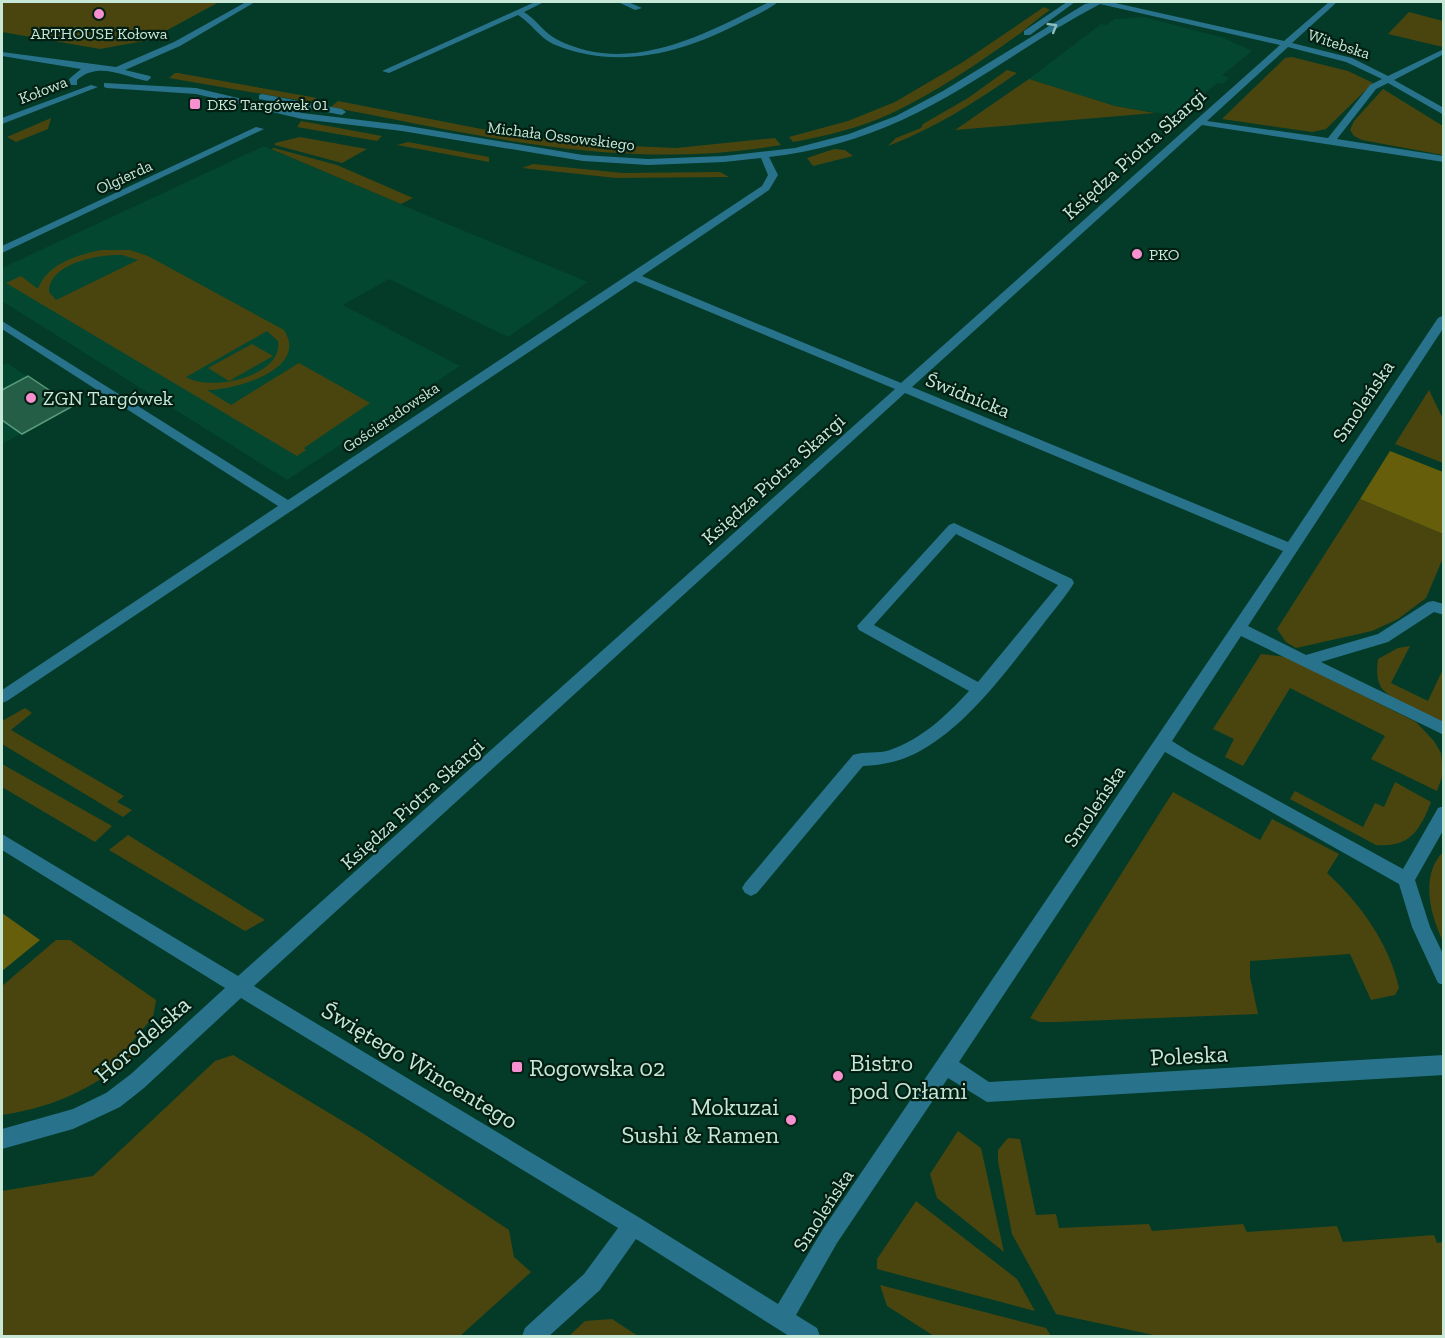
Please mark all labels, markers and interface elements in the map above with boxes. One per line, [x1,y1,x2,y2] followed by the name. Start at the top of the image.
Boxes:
[92,7,106,21] marker: ARTHOUSE Kołowa
[1047,23,1057,35] one-way arrow
[30,24,168,43] place label: ARTHOUSE Kołowa
[1306,25,1373,63] street label: Witebska
[16,72,70,108] street label: Kołowa
[1058,83,1211,225] street label: Księdza Piotra Skargi
[207,95,328,114] place label: DKS Targówek 01
[188,97,202,111] marker: DKS Targówek 01
[486,118,636,154] street label: Michała Ossowskiego
[93,156,155,198] street label: Olgierda
[1149,245,1180,264] place label: PKO
[1130,247,1144,261] marker: PKO
[1327,355,1399,446] street label: Smoleńska
[922,367,1014,423] street label: Świdnicka
[339,378,443,456] street label: Gościeradowska
[43,386,174,410] place label: ZGN Targówek
[24,391,38,405] marker: ZGN Targówek
[697,408,850,550] street label: Księdza Piotra Skargi
[336,733,489,875] street label: Księdza Piotra Skargi
[1058,760,1130,851] street label: Smoleńska
[88,989,196,1089] street label: Horodelska
[317,995,523,1135] street label: Świętego Wincentego
[1149,1038,1229,1072] street label: Poleska
[850,1048,967,1105] place label: Bistro pod Orłami
[529,1053,665,1082] place label: Rogowska 02
[510,1060,524,1074] marker: Rogowska 02
[831,1069,845,1083] marker: Bistro pod Orłami
[622,1092,779,1149] place label: Mokuzai Sushi & Ramen
[784,1113,798,1127] marker: Mokuzai Sushi & Ramen
[788,1164,859,1256] street label: Smoleńska

